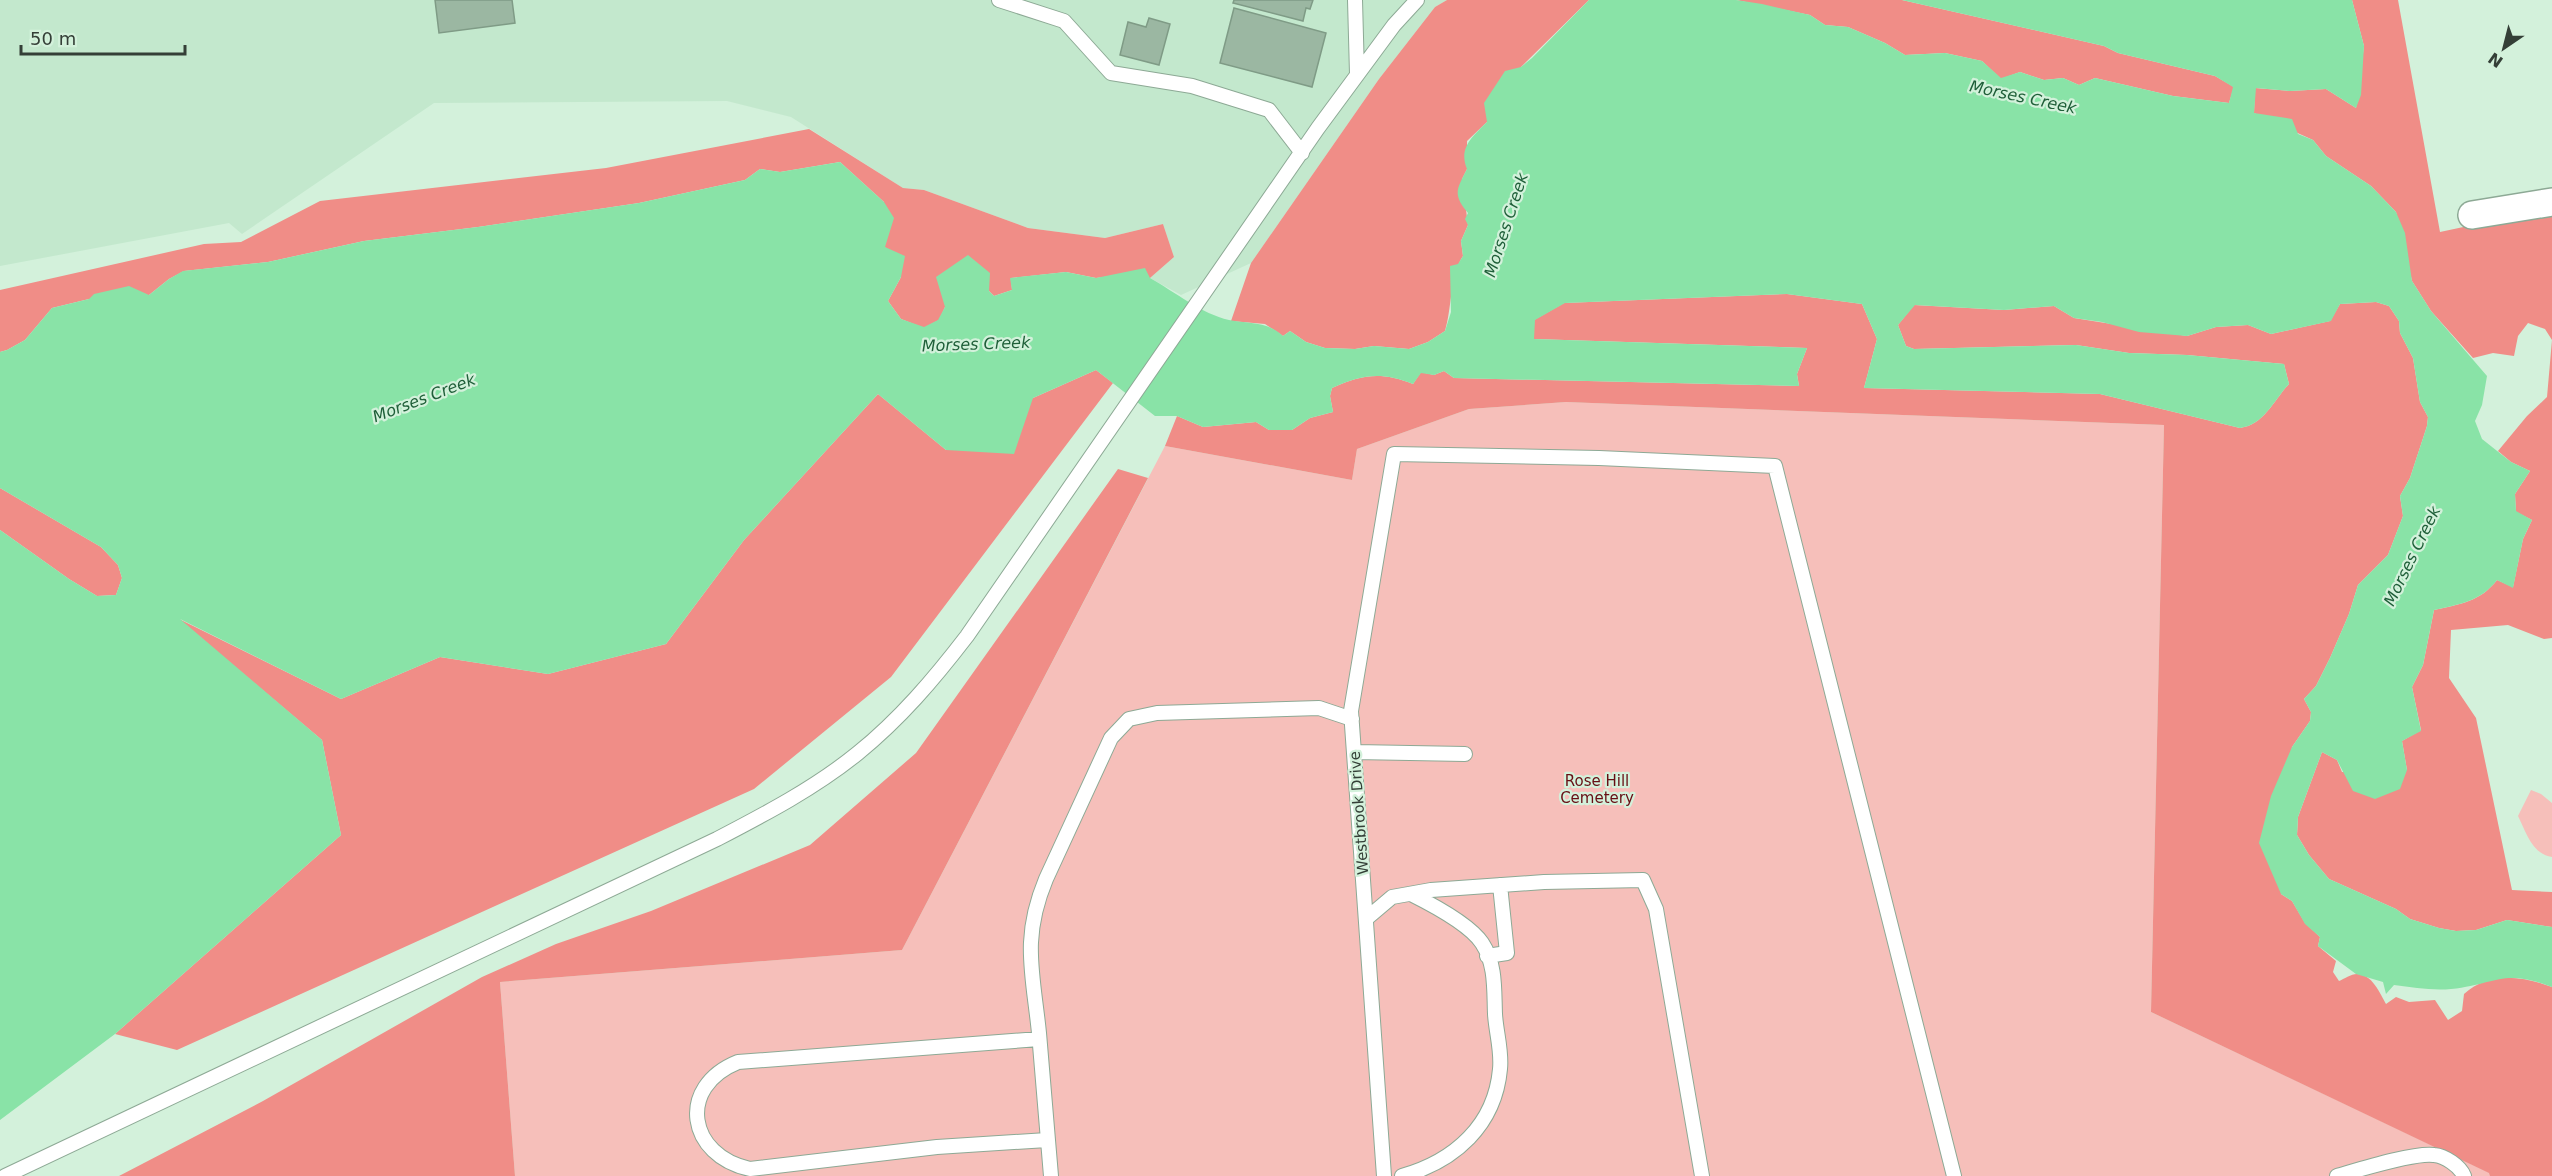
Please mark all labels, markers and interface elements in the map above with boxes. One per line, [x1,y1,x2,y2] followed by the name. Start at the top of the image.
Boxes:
[21,18,184,56] scale bar
[2474,18,2534,78] north arrow
[30,28,76,49] text: 50 m
[2485,48,2507,71] text: N
[1968,76,2079,118] water label: Morses Creek
[1480,170,1532,280] water label: Morses Creek
[921,333,1031,355] water label: Morses Creek
[370,369,479,426] water label: Morses Creek
[2380,502,2445,609] water label: Morses Creek
[1346,750,1372,876] street label: Westbrook Drive
[1560,772,1634,807] park label: Rose Hill Cemetery

